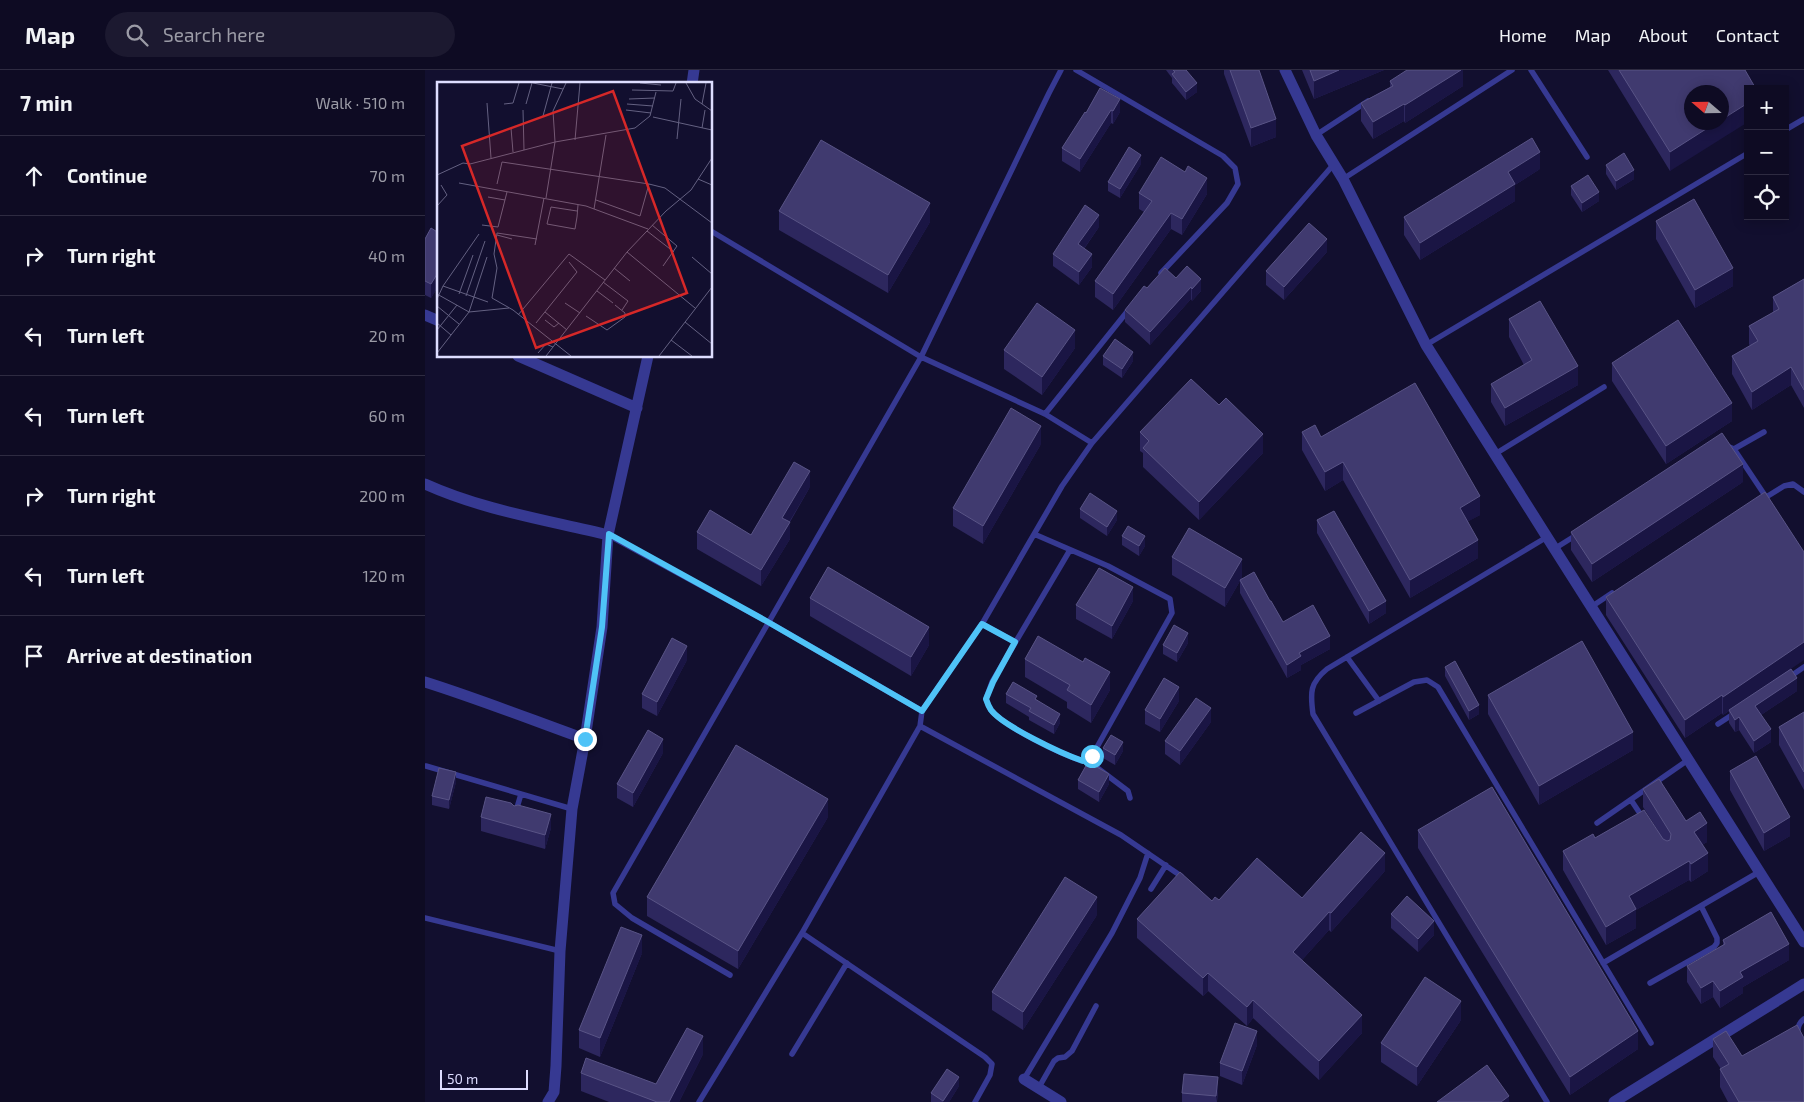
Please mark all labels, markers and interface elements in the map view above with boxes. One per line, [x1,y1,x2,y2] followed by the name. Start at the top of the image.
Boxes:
[105,12,455,57] search box
[25,20,75,49] text: Map
[123,21,151,49] icon: search
[163,23,265,46] text: Search here
[1499,24,1547,46] text: Home
[1575,24,1611,46] text: Map
[1639,24,1688,46] text: About
[1716,24,1779,46] text: Contact
[437,82,713,358] inset map
[1684,85,1729,130] north arrow
[1744,85,1789,220] map controls
[1744,85,1789,130] button: +
[20,90,73,115] text: 7 min
[315,93,405,112] text: Walk · 510 m
[1744,130,1789,175] button: −
[20,162,48,190] icon: ahead
[67,164,147,187] text: Continue
[370,166,405,185] text: 70 m
[1744,175,1789,220] button: locate
[20,242,48,270] icon: right
[67,244,155,267] text: Turn right
[368,246,405,265] text: 40 m
[20,322,48,350] icon: left
[67,324,144,347] text: Turn left
[369,326,405,345] text: 20 m
[20,402,48,430] icon: left
[67,404,144,427] text: Turn left
[369,406,405,425] text: 60 m
[20,482,48,510] icon: right
[67,484,155,507] text: Turn right
[359,486,405,505] text: 200 m
[20,562,48,590] icon: left
[67,564,144,587] text: Turn left
[362,566,405,585] text: 120 m
[20,642,48,670] icon: arrive
[67,644,252,667] text: Arrive at destination
[574,728,597,751] route end
[1081,745,1104,768] route start
[440,1067,527,1090] scale bar
[447,1070,478,1087] text: 50 m

